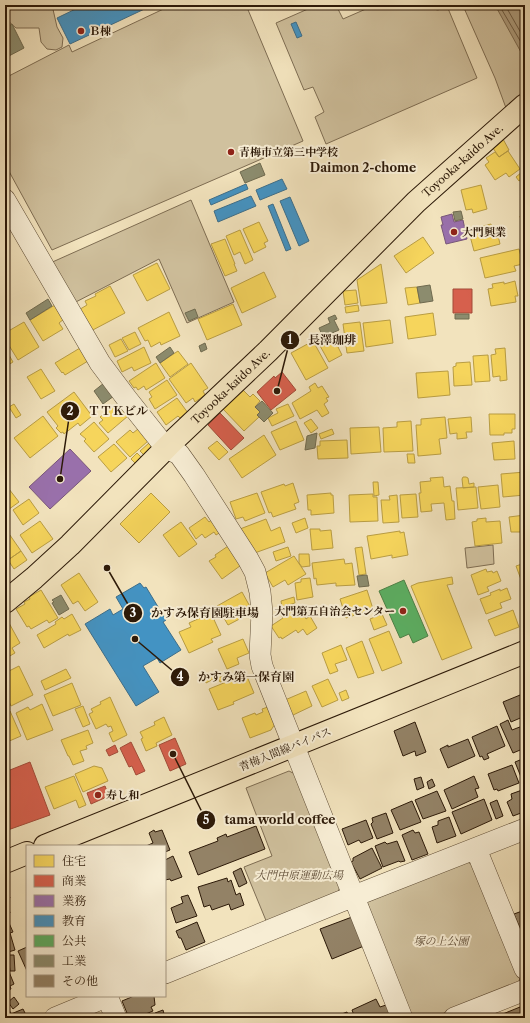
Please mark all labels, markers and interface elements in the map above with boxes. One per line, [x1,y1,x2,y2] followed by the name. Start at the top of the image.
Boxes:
[89,24,111,38] place label: Ｂ棟
[76,26,86,36] marker: Ｂ棟
[419,121,506,200] street label: Toyooka-kaido Ave.
[239,145,338,159] place label: 青梅市立第三中学校
[226,147,236,157] marker: 青梅市立第三中学校
[310,160,416,175] district label: Daimon 2-chome
[462,225,506,239] place label: 大門興業
[449,227,459,237] marker: 大門興業
[280,328,364,352] callout: 長澤珈琲
[287,332,293,347] text: 1
[308,332,356,347] text: 長澤珈琲
[188,346,273,427] street label: Toyooka-kaido Ave.
[60,399,156,423] callout: ＴＴＫビル
[66,403,74,418] text: 2
[88,403,148,418] text: ＴＴＫビル
[123,601,267,625] callout: かすみ保育園駐車場
[274,604,395,618] place label: 大門第五自治会センター
[130,605,137,620] text: 3
[151,605,259,620] text: かすみ保育園駐車場
[398,606,408,616] marker: 大門第五自治会センター
[170,665,302,689] callout: かすみ第一保育園
[176,669,184,684] text: 4
[198,669,294,684] text: かすみ第一保育園
[237,724,333,774] street label: 青梅入間線バイパス
[106,788,139,802] place label: 寿し和
[93,790,103,800] marker: 寿し和
[196,808,343,832] callout: tama world coffee
[203,812,210,827] text: 5
[224,812,336,827] text: tama world coffee
[26,845,166,997] legend
[62,853,86,868] text: 住宅
[255,868,344,882] park label: 大門中原運動広場
[62,873,86,888] text: 商業
[62,893,86,908] text: 業務
[62,913,86,928] text: 教育
[62,933,86,948] text: 公共
[414,934,470,948] park label: 塚の上公園
[62,953,86,968] text: 工業
[62,973,98,988] text: その他

